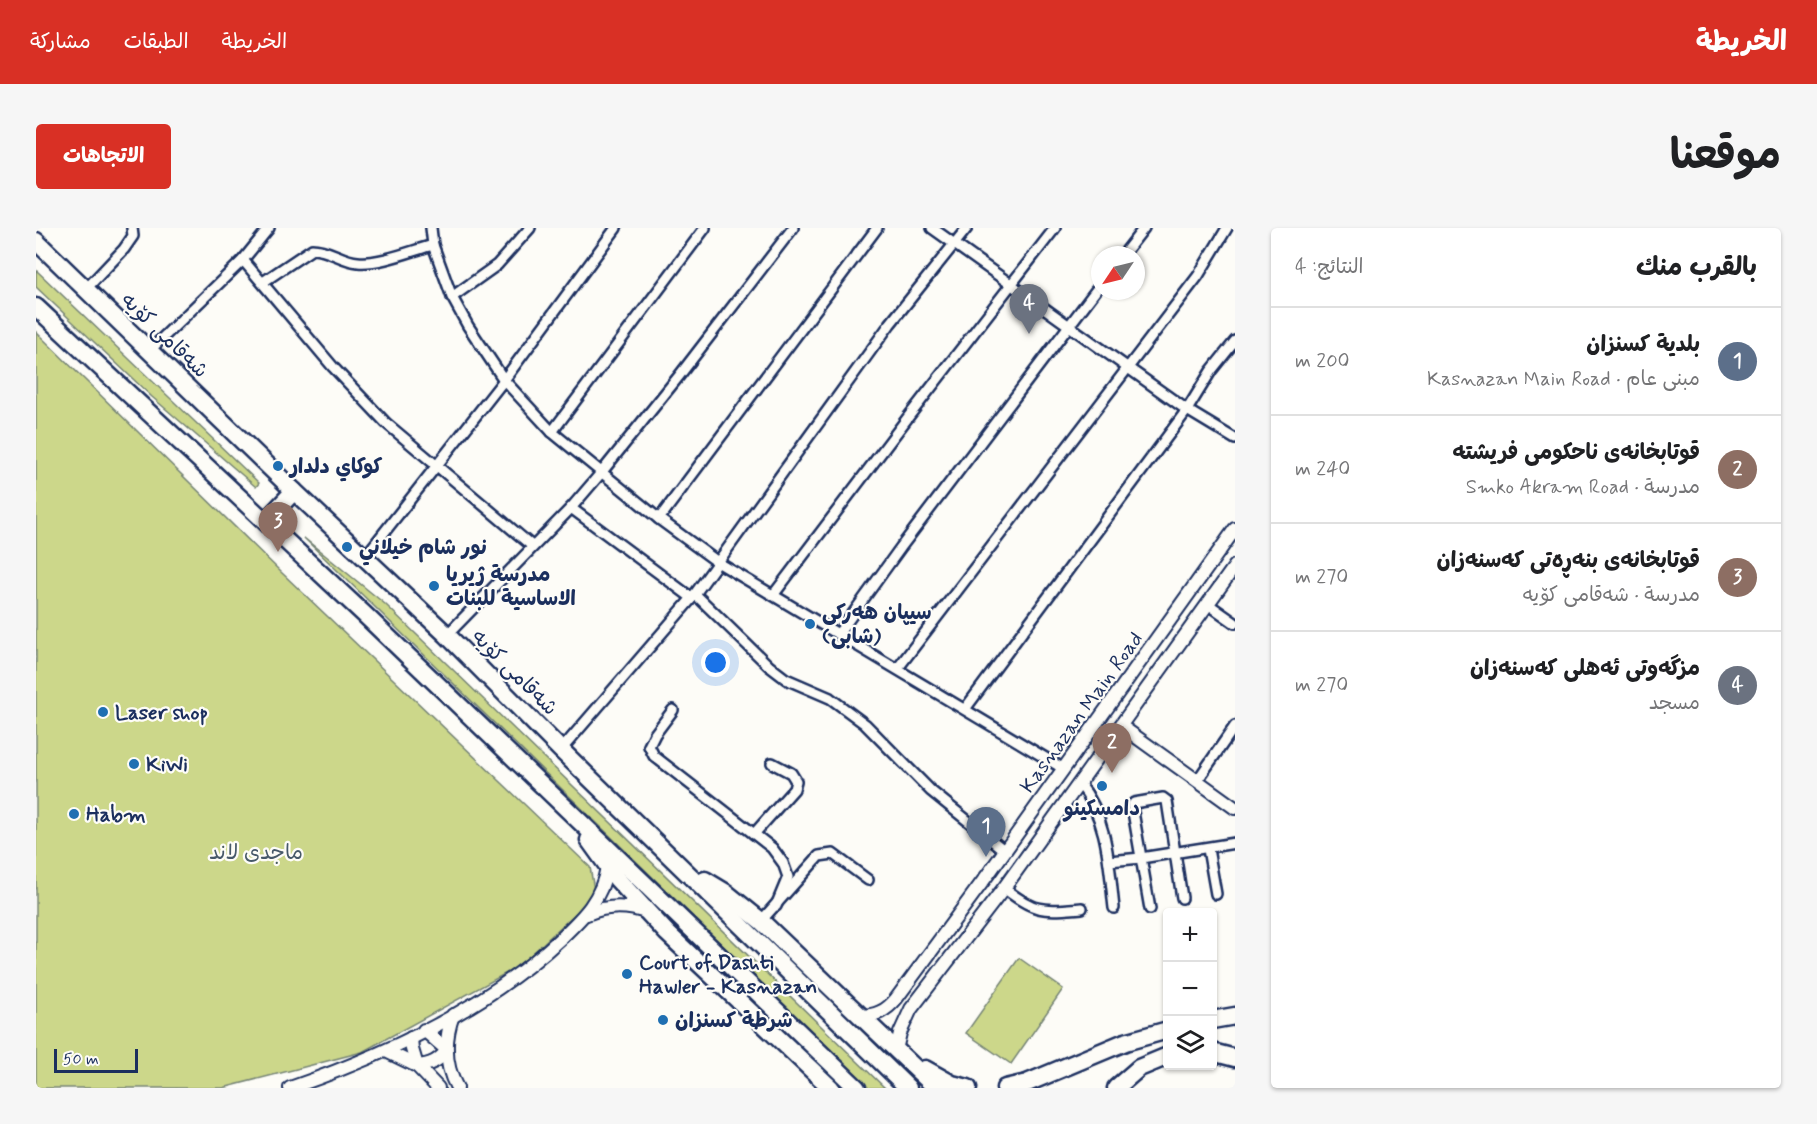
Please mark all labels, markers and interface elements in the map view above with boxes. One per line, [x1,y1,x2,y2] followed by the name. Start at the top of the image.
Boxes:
[1696,24,1787,61] text: الخريطة
[30,28,91,56] text: مشاركة
[124,28,189,56] text: الطبقات
[222,28,287,56] text: الخريطة
[36,124,171,189] button: الاتجاهات
[1670,129,1781,184] text: موقعنا
[1091,246,1145,300] north arrow
[1636,251,1757,285] text: بالقرب منك
[1295,254,1364,281] text: النتائج: 4
[1010,285,1048,334] pin: 4
[114,287,214,385] street label: شەقامی کۆیە
[1586,331,1700,359] text: بلدية كسنزان
[1295,348,1350,375] text: 200 m
[1733,348,1742,375] text: 1
[1427,366,1700,393] text: مبنى عام · Kasnazan Main Road
[1453,439,1700,467] text: قوتابخانەی ناحکومی فریشتە
[288,453,383,482] place label: كوكاي دلدار
[1295,456,1350,483] text: 240 m
[1733,456,1742,483] text: 2
[271,459,285,473] marker: كوكاي دلدار
[1466,474,1700,501] text: مدرسة · Smko Akram Road
[258,502,298,552] pin: 3
[359,534,487,566] place label: نور شام خيلاني
[340,540,354,554] marker: نور شام خيلاني
[1437,547,1700,575] text: قوتابخانەی بنەڕەتی کەسنەزان
[446,561,576,613] place label: مدرسة ژيريا الاساسية للبنات
[1295,564,1348,591] text: 270 m
[1733,564,1742,591] text: 3
[427,579,441,593] marker: مدرسة ژيريا الاساسية للبنات
[1523,582,1700,609] text: مدرسة · شەقامی کۆیە
[822,599,932,651] place label: سیپان هەرکی (شابی)
[803,617,817,631] marker: سیپان هەرکی (شابی)
[465,623,564,722] street label: شەقامی کۆیە
[1014,626,1150,799] street label: Kasnazan Main Road
[701,648,730,677] your location
[1470,655,1700,683] text: مزگەوتی ئەهلی کەسنەزان
[1295,672,1348,699] text: 270 m
[1732,672,1743,699] text: 4
[1649,690,1700,717] text: مسجد
[115,699,208,727] place label: Laser shop
[96,705,110,719] marker: Laser shop
[1092,724,1132,773] pin: 2
[146,751,188,779] place label: KiWi
[127,757,141,771] marker: KiWi
[1095,779,1109,793] marker: دامسكينو
[1062,795,1140,823] place label: دامسكينو
[86,801,146,829] place label: Habm
[67,807,81,821] marker: Habm
[966,808,1006,857] pin: 1
[209,839,303,867] park label: ماجدی لاند
[1163,908,1217,1070] map controls
[1163,908,1217,962] button: +
[639,949,817,1001] place label: Court of Dashti Hawler - Kasnazan
[1163,962,1217,1016] button: −
[620,967,634,981] marker: Court of Dashti Hawler - Kasnazan
[675,1007,793,1035] place label: شرطة كسنزان
[656,1013,670,1027] marker: شرطة كسنزان
[1163,1016,1217,1070] button: layers
[54,1046,138,1074] scale bar
[63,1049,99,1070] text: 50 m

